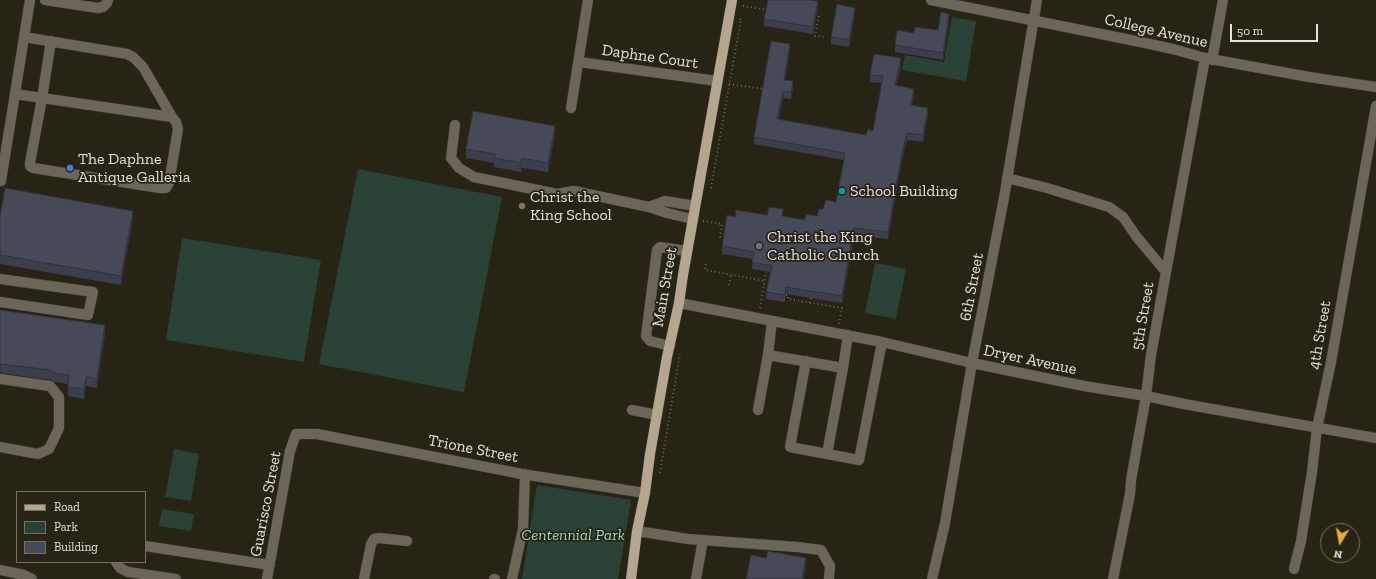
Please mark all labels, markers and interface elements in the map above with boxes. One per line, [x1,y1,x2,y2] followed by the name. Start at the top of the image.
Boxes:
[1103,10,1209,52] street label: College Avenue
[1232,16,1320,42] scale bar
[1237,24,1263,38] text: 50 m
[601,41,699,73] street label: Daphne Court
[78,149,190,187] place label: The Daphne Antique Galleria
[65,163,75,173] marker: The Daphne Antique Galleria
[850,181,958,201] place label: School Building
[837,186,847,196] marker: School Building
[530,187,612,225] place label: Christ the King School
[517,201,527,211] marker: Christ the King School
[767,227,879,265] place label: Christ the King Catholic Church
[754,241,764,251] marker: Christ the King Catholic Church
[649,245,681,329] street label: Main Street
[956,251,988,323] street label: 6th Street
[1128,280,1158,352] street label: 5th Street
[1305,299,1335,371] street label: 4th Street
[982,341,1078,379] street label: Dryer Avenue
[426,431,520,467] street label: Trione Street
[246,449,286,559] street label: Guarisco Street
[16,491,146,563] legend
[54,500,80,514] text: Road
[54,520,78,534] text: Park
[1320,523,1360,563] north arrow
[521,525,625,545] park label: Centennial Park
[54,540,98,554] text: Building
[1333,547,1343,561] text: N

